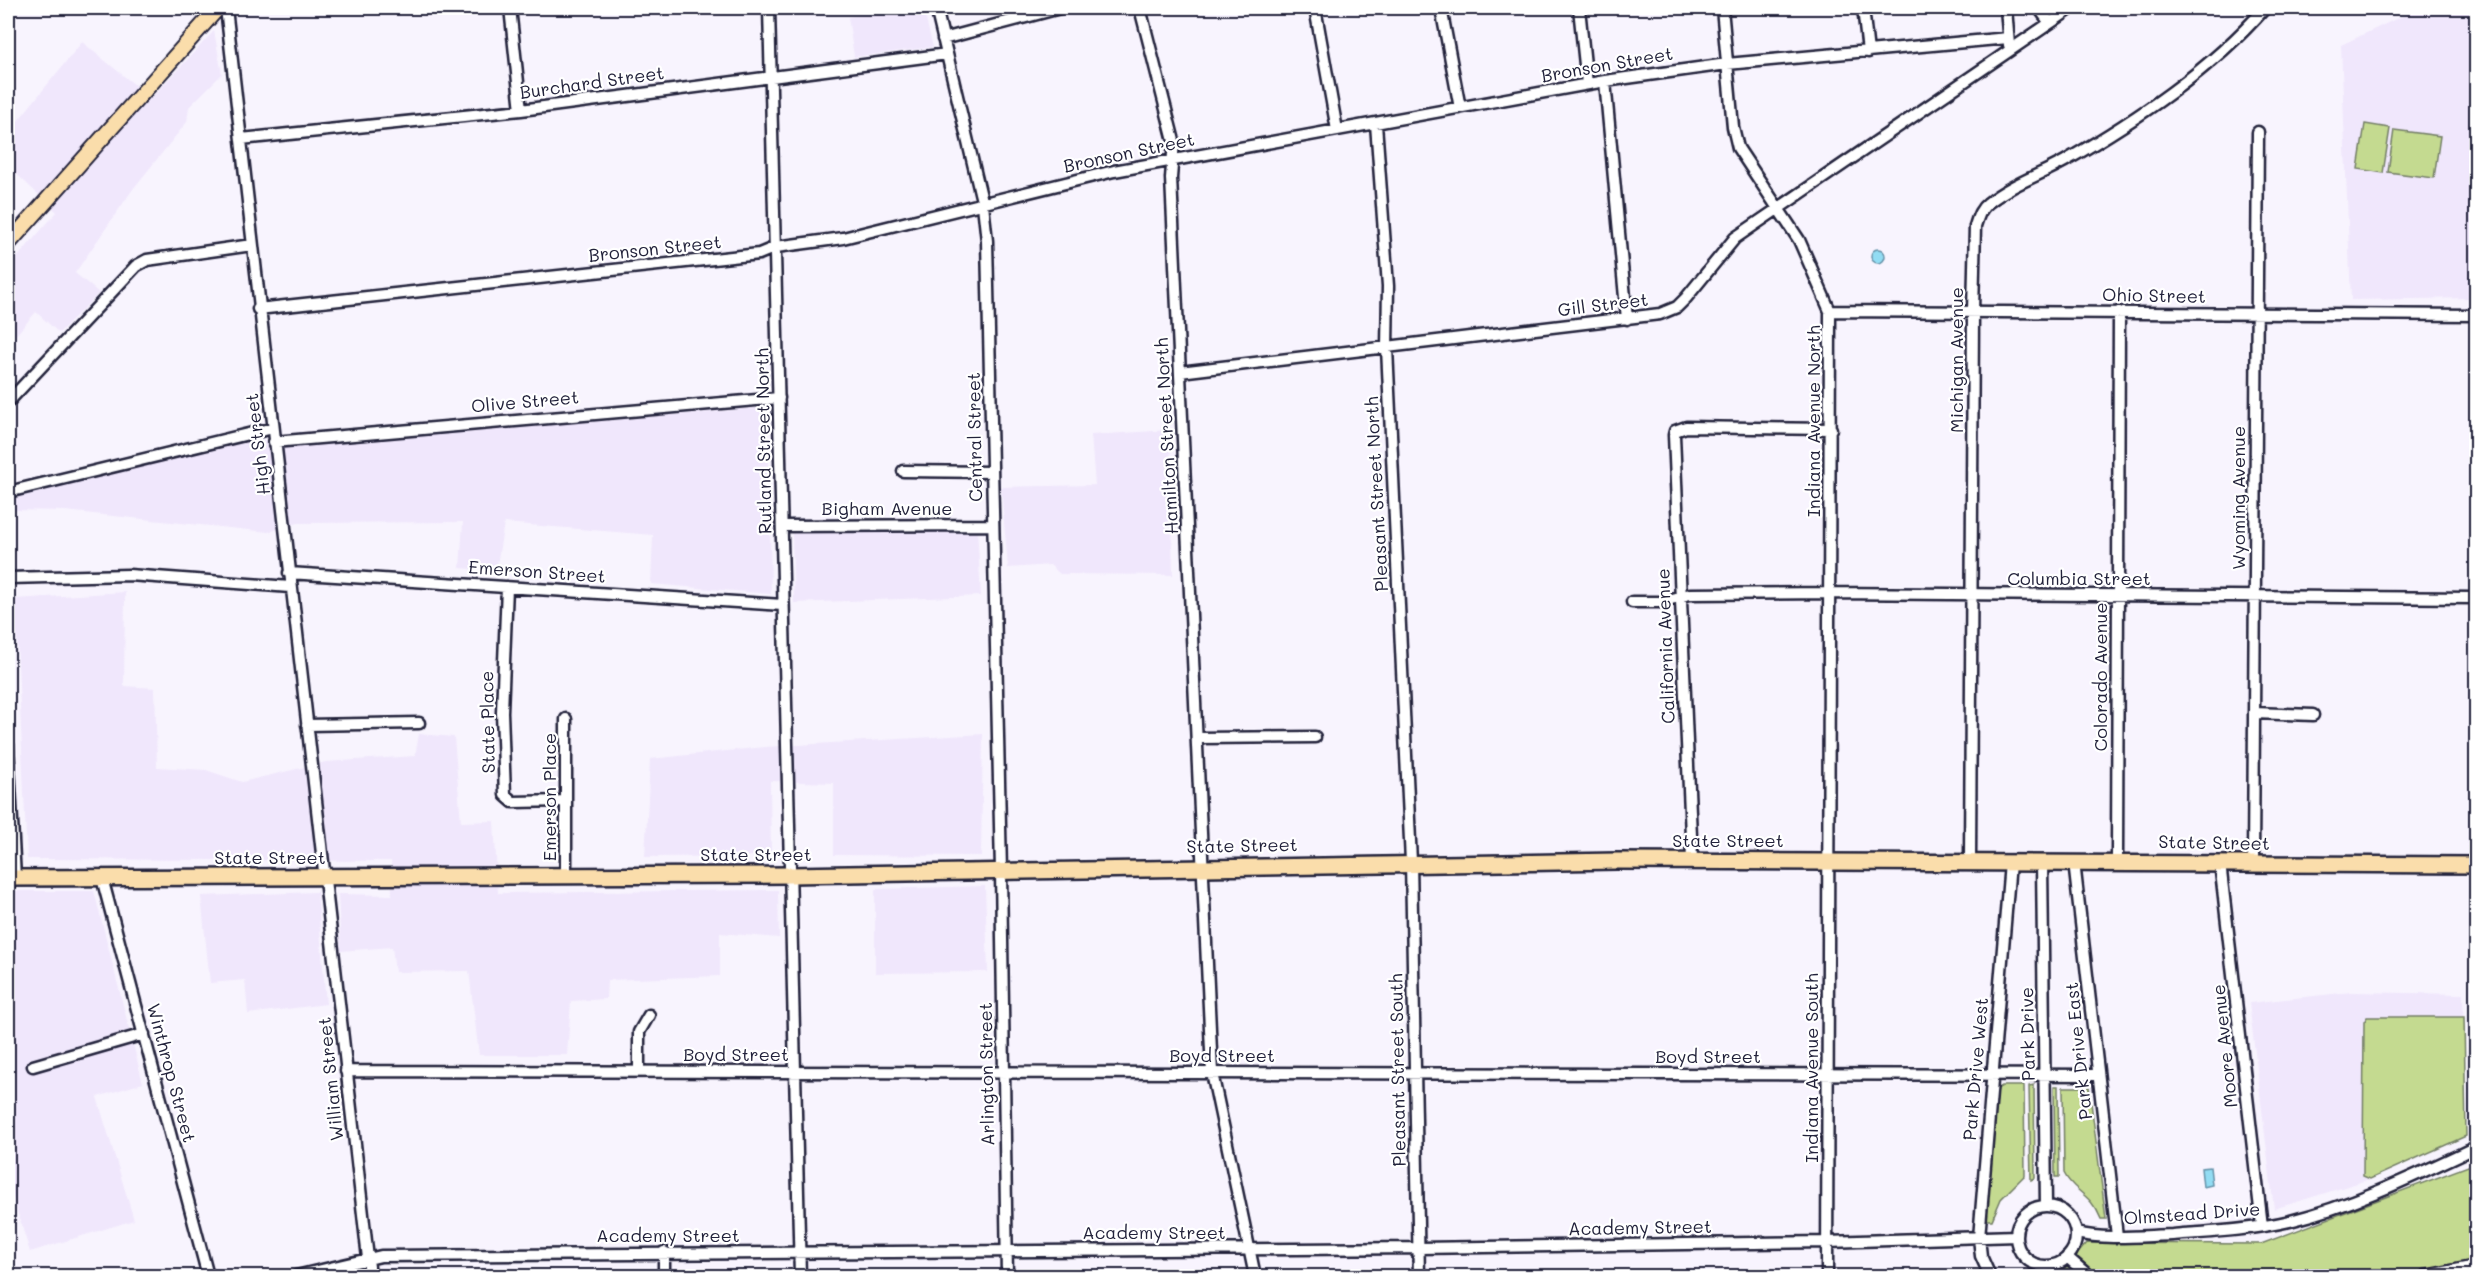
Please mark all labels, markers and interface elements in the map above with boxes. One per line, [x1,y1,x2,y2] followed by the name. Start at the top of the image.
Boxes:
[1539,41,1675,87] street label: Bronson Street
[518,60,666,104] street label: Burchard Street
[1061,126,1196,178] street label: Bronson Street
[587,229,722,267] street label: Bronson Street
[2102,282,2206,308] street label: Ohio Street
[1556,287,1649,321] street label: Gill Street
[1944,287,1968,433] street label: Michigan Avenue
[1801,325,1825,517] street label: Indiana Avenue North
[1149,337,1183,535] street label: Hamilton Street North
[749,348,777,534] street label: Rutland Street North
[961,372,987,502] street label: Central Street
[470,384,580,418] street label: Olive Street
[239,392,275,496] street label: High Street
[1359,396,1393,592] street label: Pleasant Street North
[2226,426,2250,570] street label: Wyoming Avenue
[822,496,952,520] street label: Bigham Avenue
[468,554,606,588] street label: Emerson Street
[2007,566,2151,590] street label: Columbia Street
[1650,568,1680,724] street label: California Avenue
[2088,602,2112,752] street label: Colorado Avenue
[474,671,500,773] street label: State Place
[537,733,561,861] street label: Emerson Place
[1672,828,1784,852] street label: State Street
[2158,829,2270,855] street label: State Street
[1186,832,1298,858] street label: State Street
[700,842,812,866] street label: State Street
[214,845,326,869] street label: State Street
[1383,973,1411,1167] street label: Pleasant Street South
[1799,973,1823,1163] street label: Indiana Avenue South
[2059,981,2097,1121] street label: Park Drive East
[2206,983,2242,1109] street label: Moore Avenue
[2014,987,2040,1081] street label: Park Drive
[1957,996,1993,1141] street label: Park Drive West
[142,1000,202,1145] street label: Winthrop Street
[973,1002,999,1146] street label: Arlington Street
[312,1016,348,1142] street label: William Street
[683,1042,789,1066] street label: Boyd Street
[1169,1043,1275,1067] street label: Boyd Street
[1655,1044,1761,1068] street label: Boyd Street
[2123,1196,2261,1230] street label: Olmstead Drive
[1568,1214,1712,1240] street label: Academy Street
[1082,1220,1226,1244] street label: Academy Street
[596,1223,740,1247] street label: Academy Street

